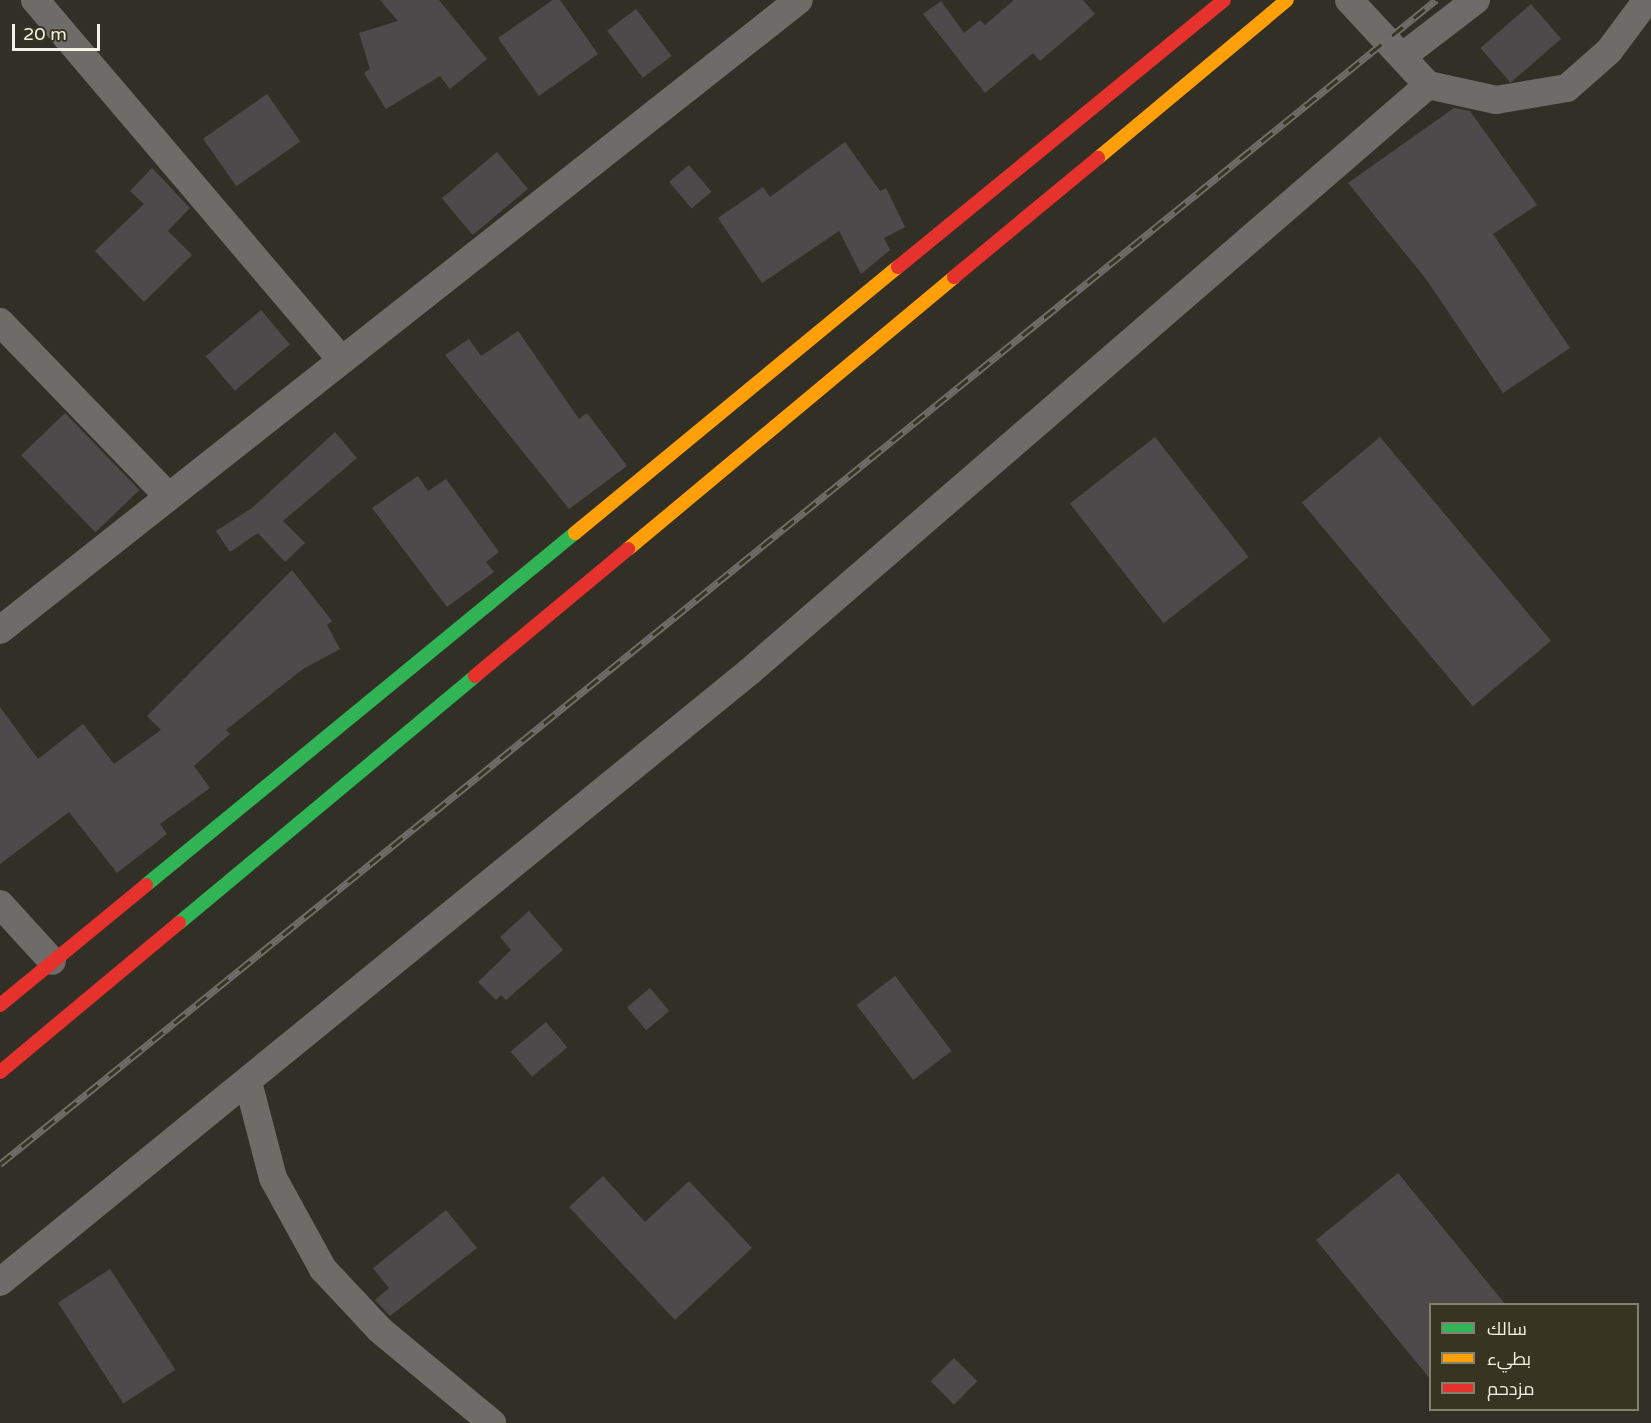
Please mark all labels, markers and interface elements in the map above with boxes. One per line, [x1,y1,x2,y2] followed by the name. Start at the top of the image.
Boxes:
[15,12,104,50] scale bar
[23,23,67,45] text: 20 m
[1429,1303,1639,1411] legend
[1487,1318,1527,1340] text: سالك
[1487,1348,1531,1370] text: بطيء
[1487,1378,1535,1400] text: مزدحم

